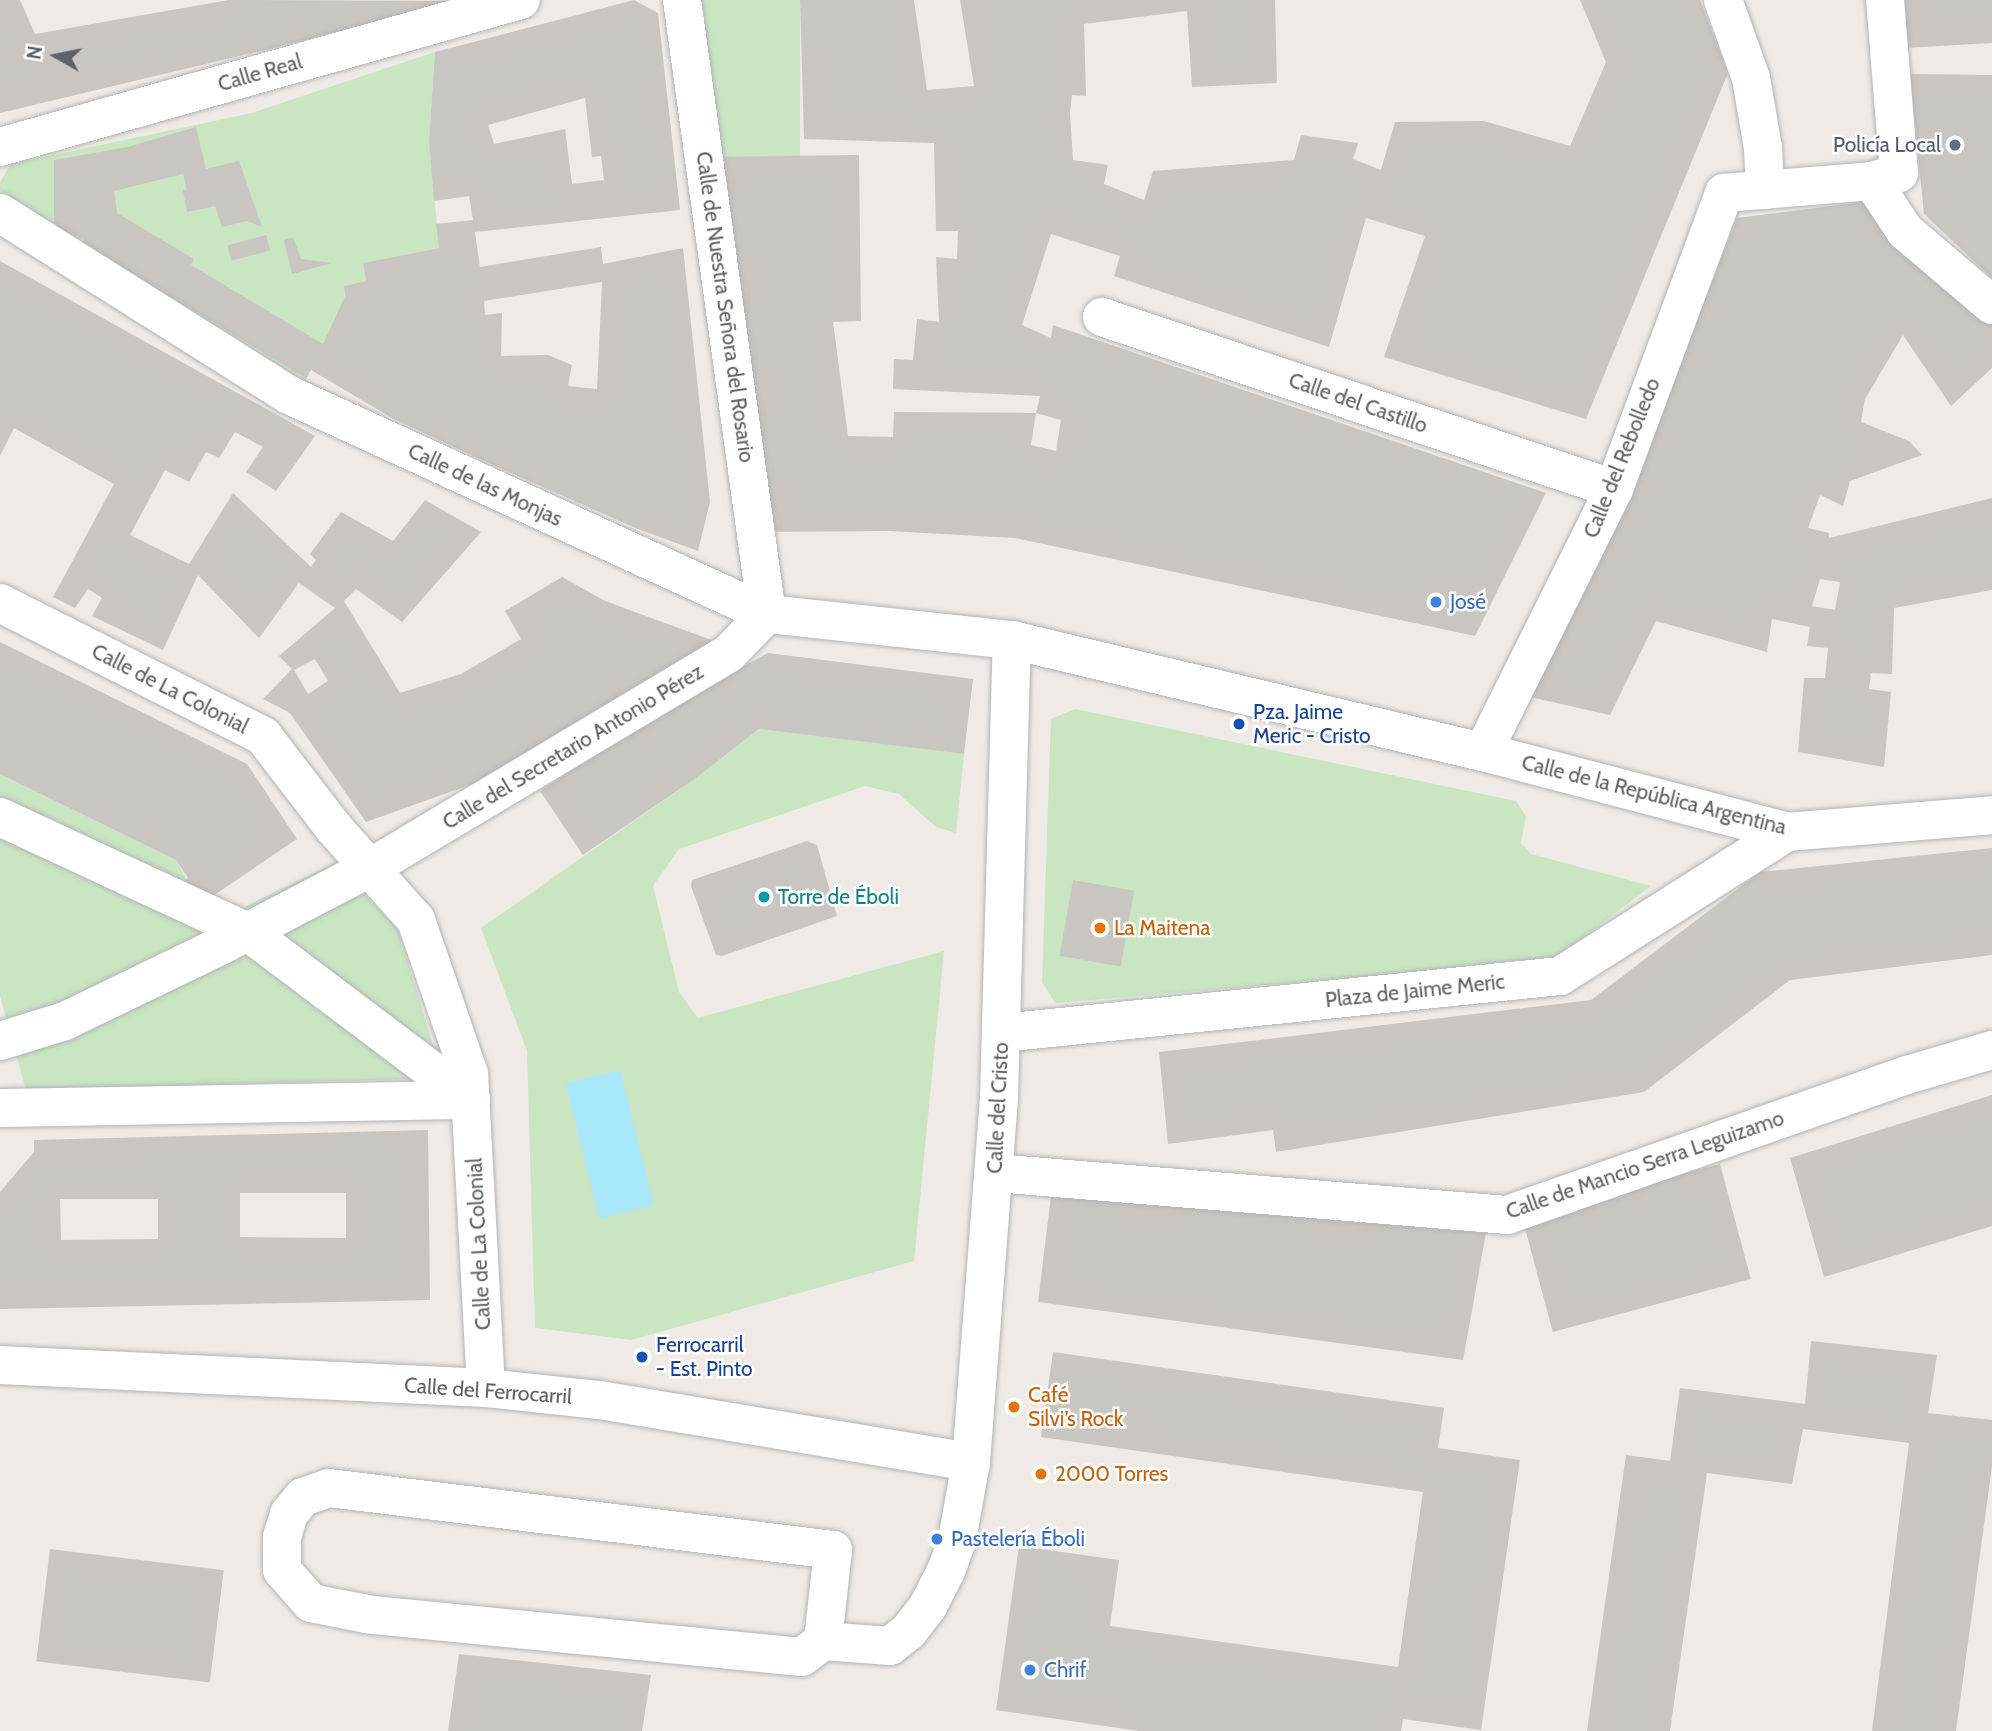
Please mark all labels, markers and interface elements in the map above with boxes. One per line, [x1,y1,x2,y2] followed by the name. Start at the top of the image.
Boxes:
[21,21,91,91] north arrow
[22,44,47,61] text: N
[215,49,305,97] street label: Calle Real
[1833,132,1941,158] place label: Policía Local
[1947,137,1963,153] marker: Policía Local
[691,150,759,464] street label: Calle de Nuestra Señora del Rosario
[1285,367,1431,439] street label: Calle del Castillo
[1578,374,1666,542] street label: Calle del Rebolledo
[404,438,566,532] street label: Calle de las Monjas
[1450,589,1486,615] place label: José
[1428,594,1444,610] marker: José
[87,639,253,739] street label: Calle de La Colonial
[438,659,708,835] street label: Calle del Secretario Antonio Pérez
[1253,699,1371,749] place label: Pza. Jaime Meric - Cristo
[1231,716,1247,732] marker: Pza. Jaime Meric - Cristo
[1519,750,1789,840] street label: Calle de la República Argentina
[778,884,899,910] place label: Torre de Éboli
[756,889,772,905] marker: Torre de Éboli
[1114,915,1210,941] place label: La Maitena
[1092,920,1108,936] marker: La Maitena
[1324,969,1506,1013] street label: Plaza de Jaime Meric
[982,1042,1014,1174] street label: Calle del Cristo
[1503,1106,1787,1224] street label: Calle de Mancio Serra Leguizamo
[462,1157,496,1331] street label: Calle de La Colonial
[656,1332,752,1382] place label: Ferrocarril - Est. Pinto
[634,1349,650,1365] marker: Ferrocarril - Est. Pinto
[403,1373,573,1409] street label: Calle del Ferrocarril
[1028,1382,1123,1432] place label: Café Silvi’s Rock
[1006,1399,1022,1415] marker: Café Silvi’s Rock
[1055,1461,1168,1487] place label: 2000 Torres
[1033,1466,1049,1482] marker: 2000 Torres
[951,1526,1085,1552] place label: Pastelería Éboli
[929,1531,945,1547] marker: Pastelería Éboli
[1044,1657,1086,1683] place label: Chrif
[1022,1662,1038,1678] marker: Chrif

